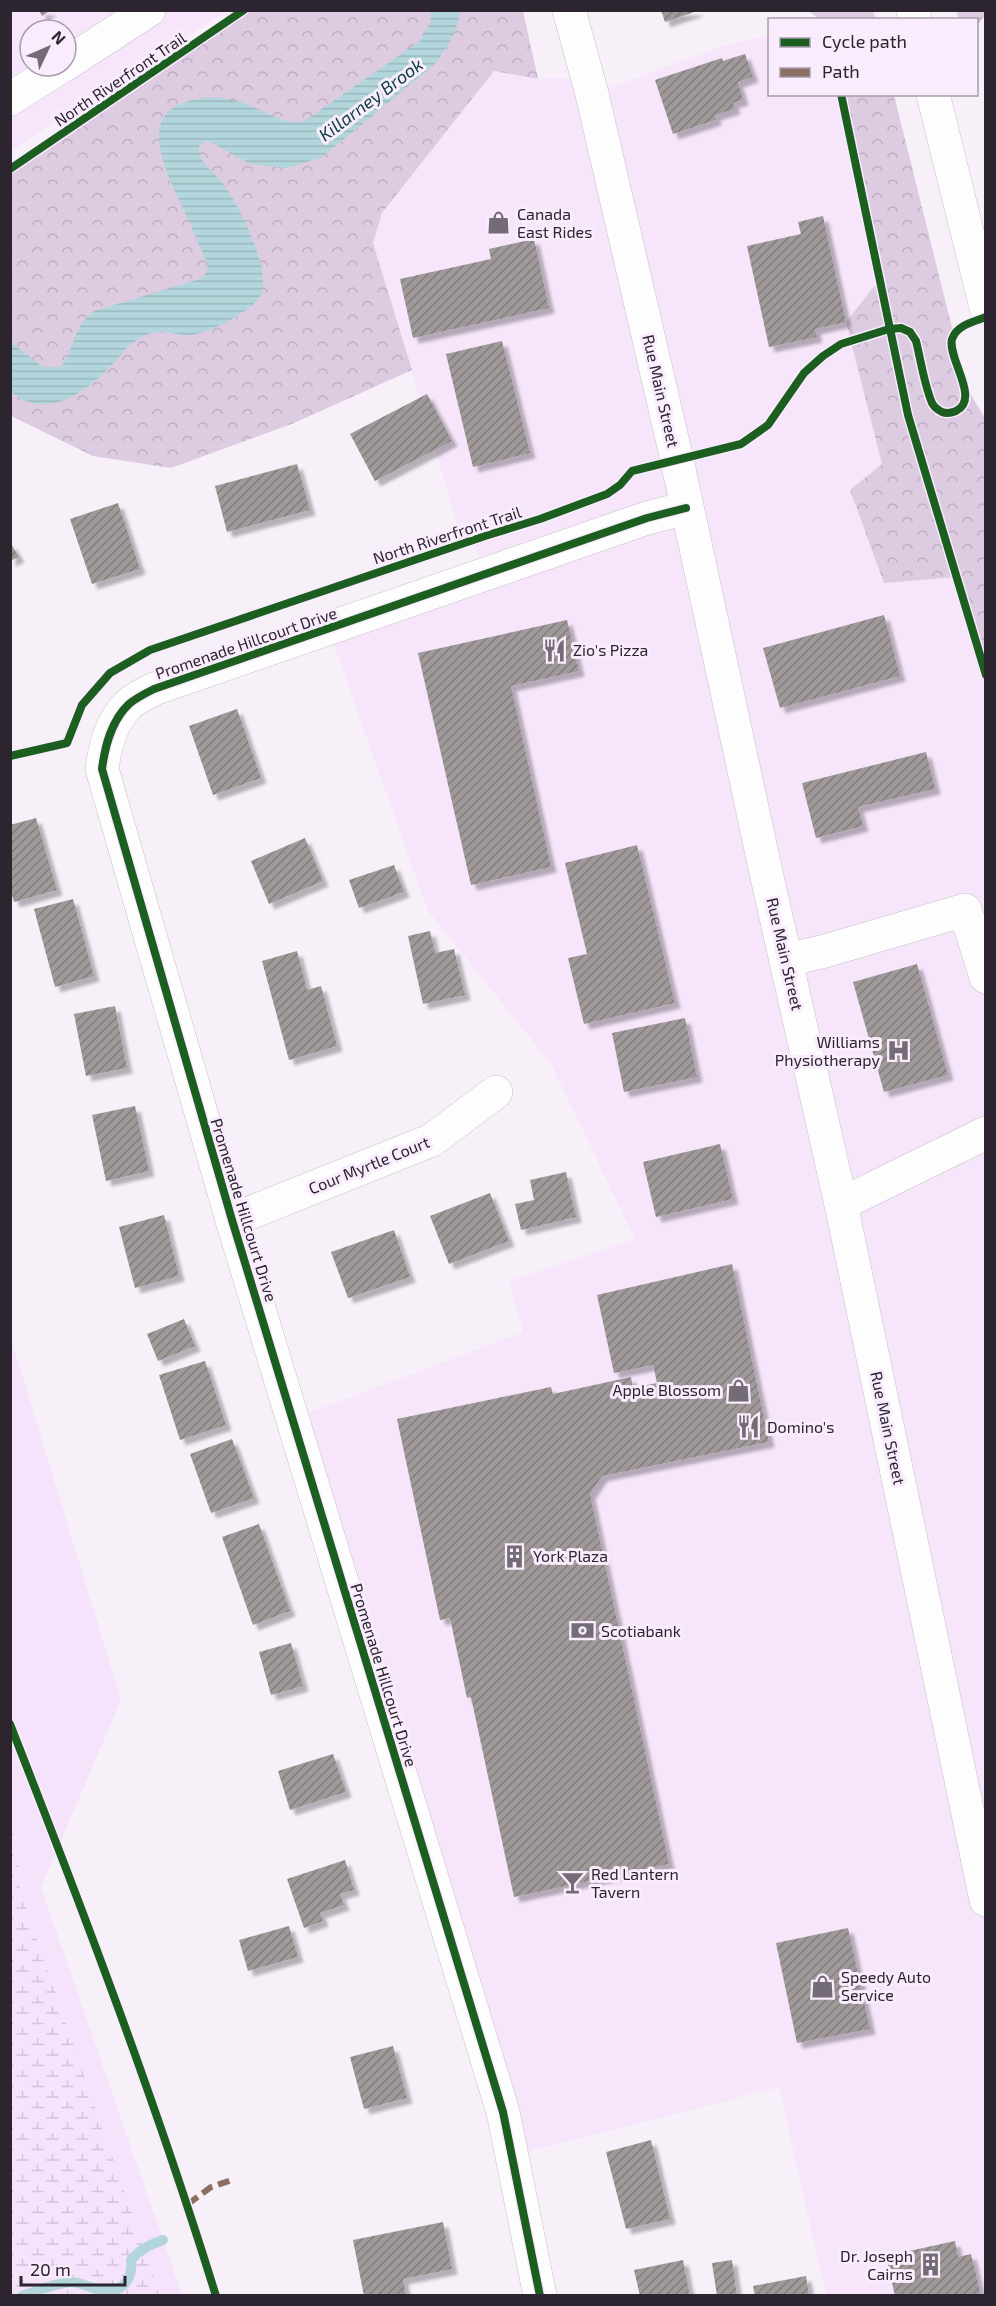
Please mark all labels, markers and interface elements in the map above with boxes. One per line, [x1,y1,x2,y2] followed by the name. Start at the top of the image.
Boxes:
[18,18,78,78] north arrow
[768,18,978,96] legend
[50,28,190,130] street label: North Riverfront Trail
[822,30,907,52] text: Cycle path
[314,53,427,146] water label: Killarney Brook
[822,60,860,82] text: Path
[517,204,592,241] place label: Canada East Rides
[486,210,512,236] shop icon: Canada East Rides
[639,333,684,449] street label: Rue Main Street
[370,502,524,567] street label: North Riverfront Trail
[152,602,339,683] street label: Promenade Hillcourt Drive
[542,637,568,663] restaurant icon: Zio's Pizza
[573,640,648,659] place label: Zio's Pizza
[763,896,808,1012] street label: Rue Main Street
[775,1032,881,1069] place label: Williams Physiotherapy
[885,1038,911,1064] hospital icon: Williams Physiotherapy
[207,1116,281,1304] street label: Promenade Hillcourt Drive
[306,1132,432,1197] street label: Cour Myrtle Court
[867,1370,910,1486] street label: Rue Main Street
[726,1377,752,1403] shop icon: Apple Blossom
[612,1380,721,1399] place label: Apple Blossom
[736,1414,762,1440] restaurant icon: Domino's
[767,1417,834,1436] place label: Domino's
[502,1543,528,1569] building icon: York Plaza
[533,1546,608,1565] place label: York Plaza
[347,1581,421,1769] street label: Promenade Hillcourt Drive
[570,1618,596,1644] bank icon: Scotiabank
[601,1621,681,1640] place label: Scotiabank
[591,1864,679,1901] place label: Red Lantern Tavern
[560,1870,586,1896] bar icon: Red Lantern Tavern
[841,1967,931,2004] place label: Speedy Auto Service
[810,1973,836,1999] shop icon: Speedy Auto Service
[840,2246,913,2283] place label: Dr. Joseph Cairns
[21,2249,124,2287] scale bar
[918,2252,944,2278] building icon: Dr. Joseph Cairns
[30,2258,71,2280] text: 20 m

